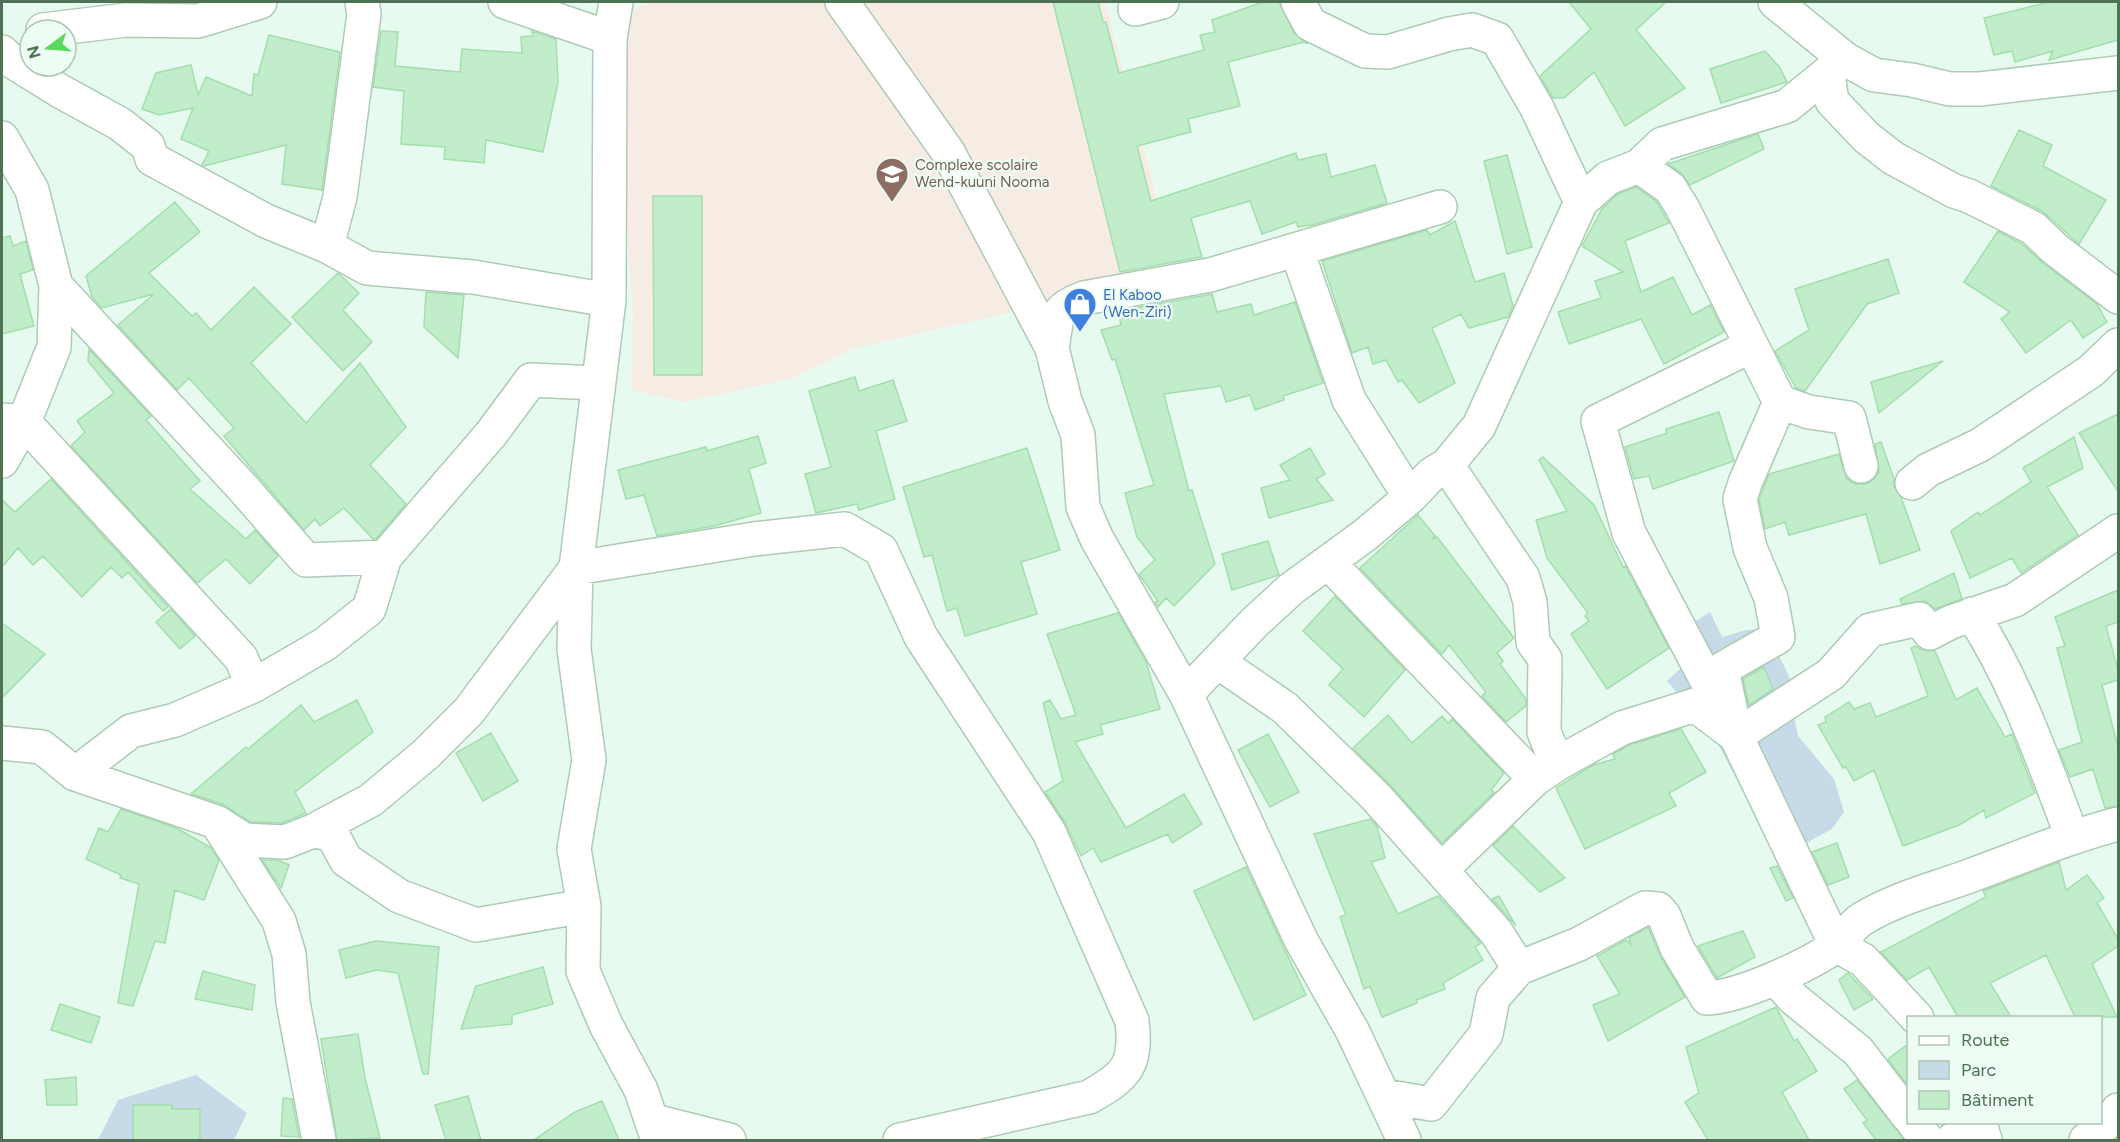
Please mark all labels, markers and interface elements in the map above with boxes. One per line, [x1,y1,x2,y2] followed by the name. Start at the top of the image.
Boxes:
[18,18,78,78] north arrow
[23,43,45,61] text: N
[874,156,910,203] school or university icon: Complexe scolaire Wend-kuuni Nooma
[915,156,1049,191] place label: Complexe scolaire Wend-kuuni Nooma
[1062,286,1098,333] shop icon: El Kaboo (Wen-Ziri)
[1103,286,1172,321] place label: El Kaboo (Wen-Ziri)
[1907,1016,2102,1124] legend
[1961,1029,2010,1051] text: Route
[1961,1059,1997,1081] text: Parc
[1961,1089,2034,1111] text: Bâtiment

